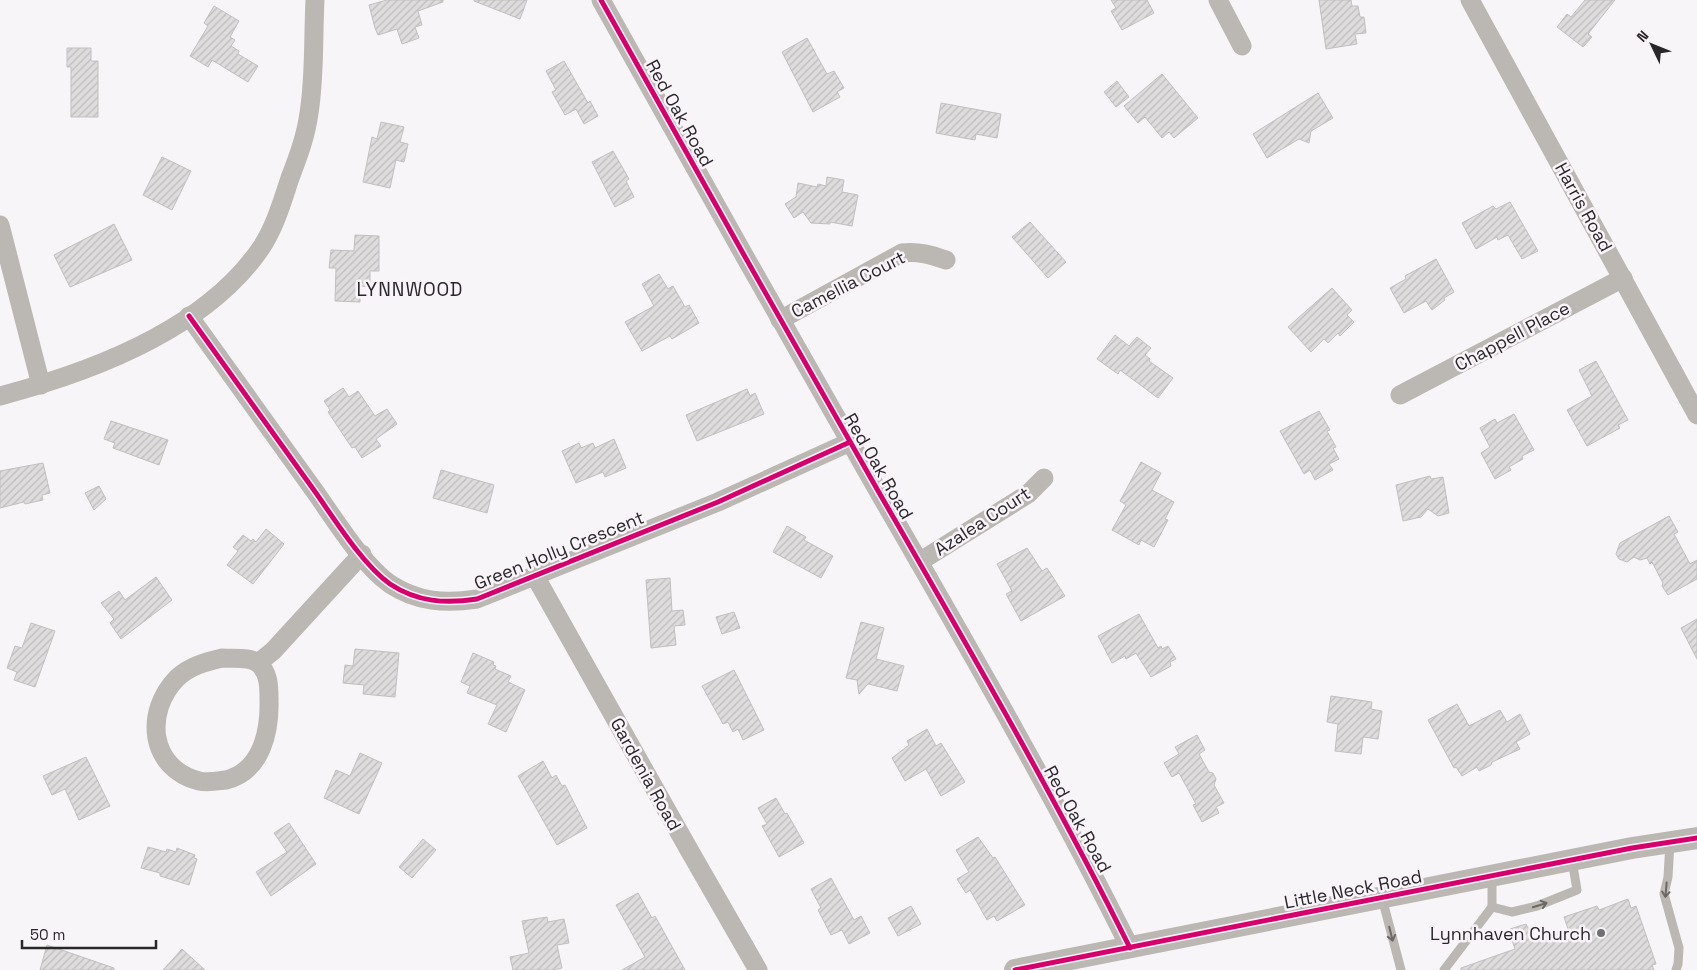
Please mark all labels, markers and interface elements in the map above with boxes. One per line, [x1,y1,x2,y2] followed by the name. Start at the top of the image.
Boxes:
[1627,20,1677,70] north arrow
[1633,27,1652,46] text: N
[641,55,719,171] street label: Red Oak Road
[1550,158,1618,256] street label: Harris Road
[787,245,909,323] street label: Camellia Court
[357,277,463,302] district label: LYNNWOOD
[1451,296,1573,376] street label: Chappell Place
[839,409,919,523] street label: Red Oak Road
[930,481,1034,561] street label: Azalea Court
[471,505,647,595] street label: Green Holly Crescent
[606,714,686,834] street label: Gardenia Road
[1039,761,1117,877] street label: Red Oak Road
[1282,864,1424,914] street label: Little Neck Road
[1662,882,1671,898] one-way arrow
[1531,899,1547,909] one-way arrow
[22,918,156,950] scale bar
[1430,922,1591,945] place label: Lynnhaven Church
[30,925,65,944] text: 50 m
[1387,925,1397,941] one-way arrow
[1595,927,1607,939] marker: Lynnhaven Church

